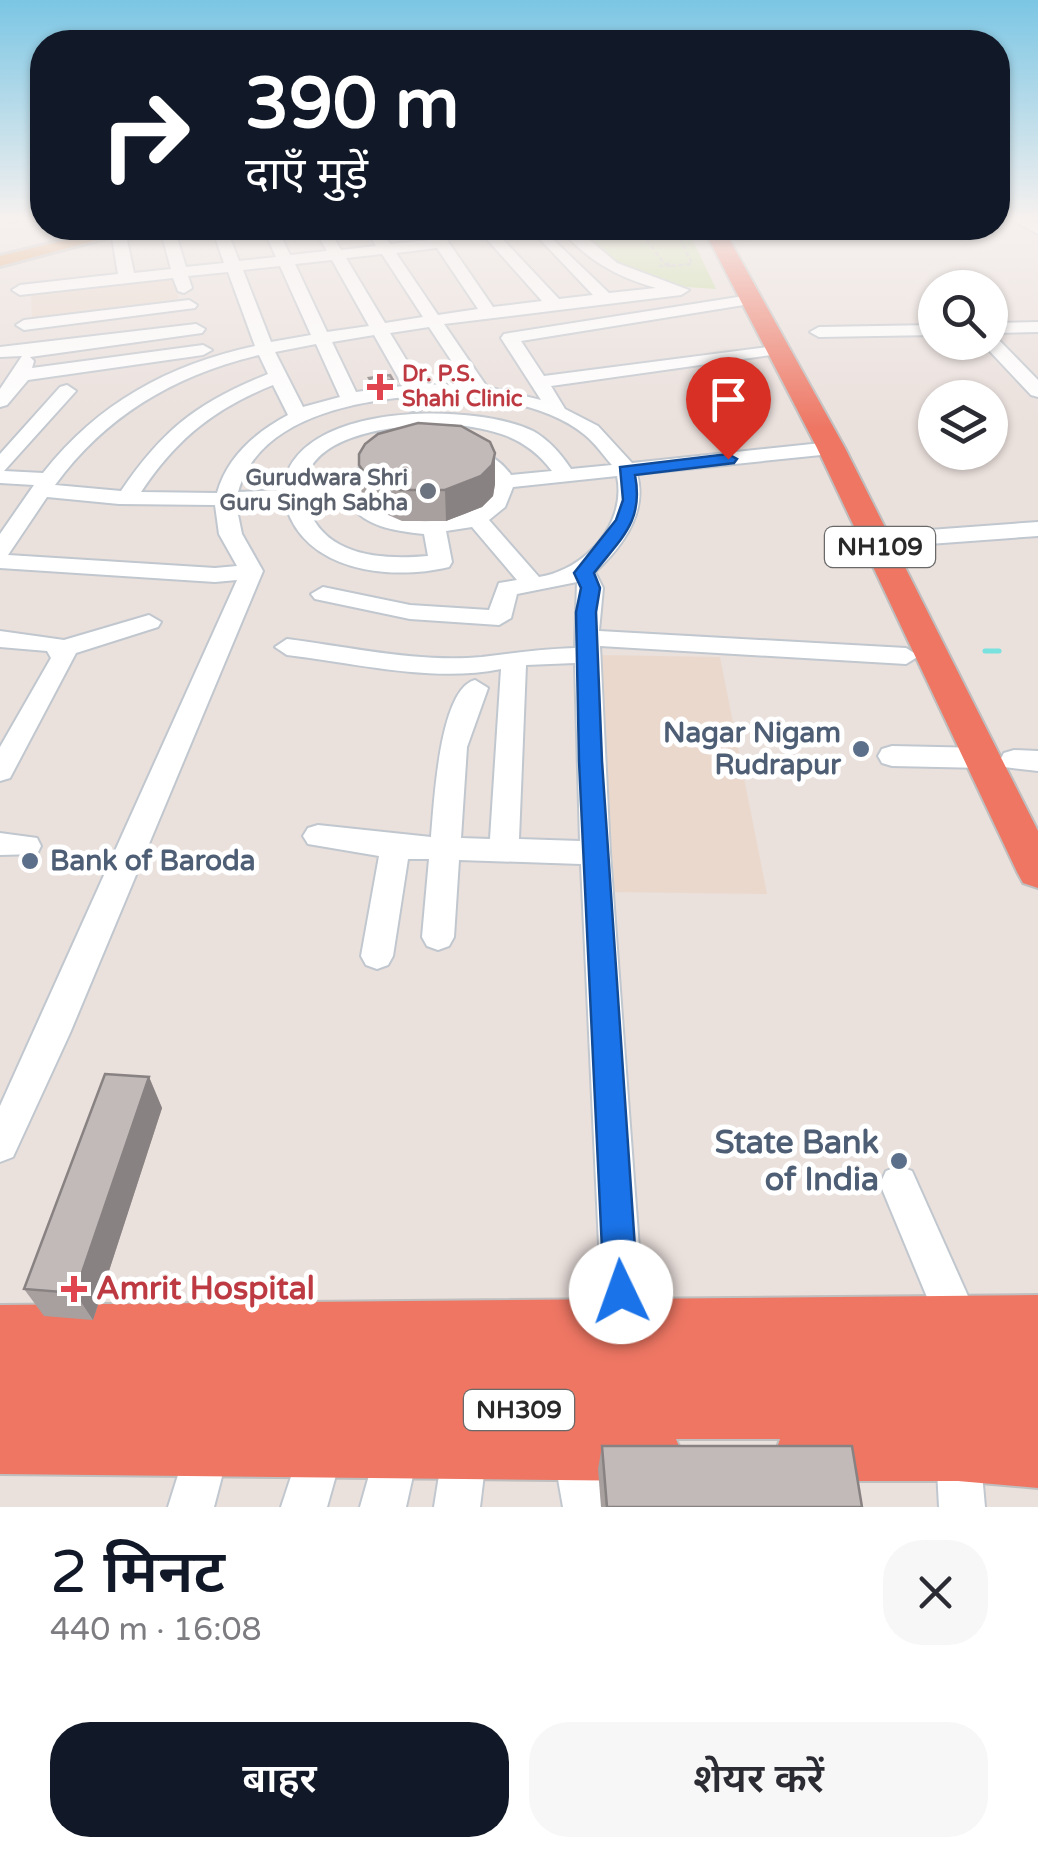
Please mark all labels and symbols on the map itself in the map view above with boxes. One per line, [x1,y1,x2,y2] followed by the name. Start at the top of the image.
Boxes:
[686,357,771,460] pin
[402,361,523,412] place label: Dr. P.S. Shahi Clinic
[367,374,393,400] marker: Dr. P.S. Shahi Clinic
[220,465,408,516] place label: Gurudwara Shri Guru Singh Sabha
[417,480,439,502] marker: Gurudwara Shri Guru Singh Sabha
[825,527,935,567] road number: NH109
[663,716,842,782] place label: Nagar Nigam Rudrapur
[850,738,872,760] marker: Nagar Nigam Rudrapur
[50,844,255,878] place label: Bank of Baroda
[19,850,41,872] marker: Bank of Baroda
[715,1124,879,1199] place label: State Bank of India
[888,1150,910,1172] marker: State Bank of India
[569,1240,673,1344] position arrow
[96,1270,315,1308] place label: Amrit Hospital
[61,1276,87,1302] marker: Amrit Hospital
[464,1390,574,1430] road number: NH309

